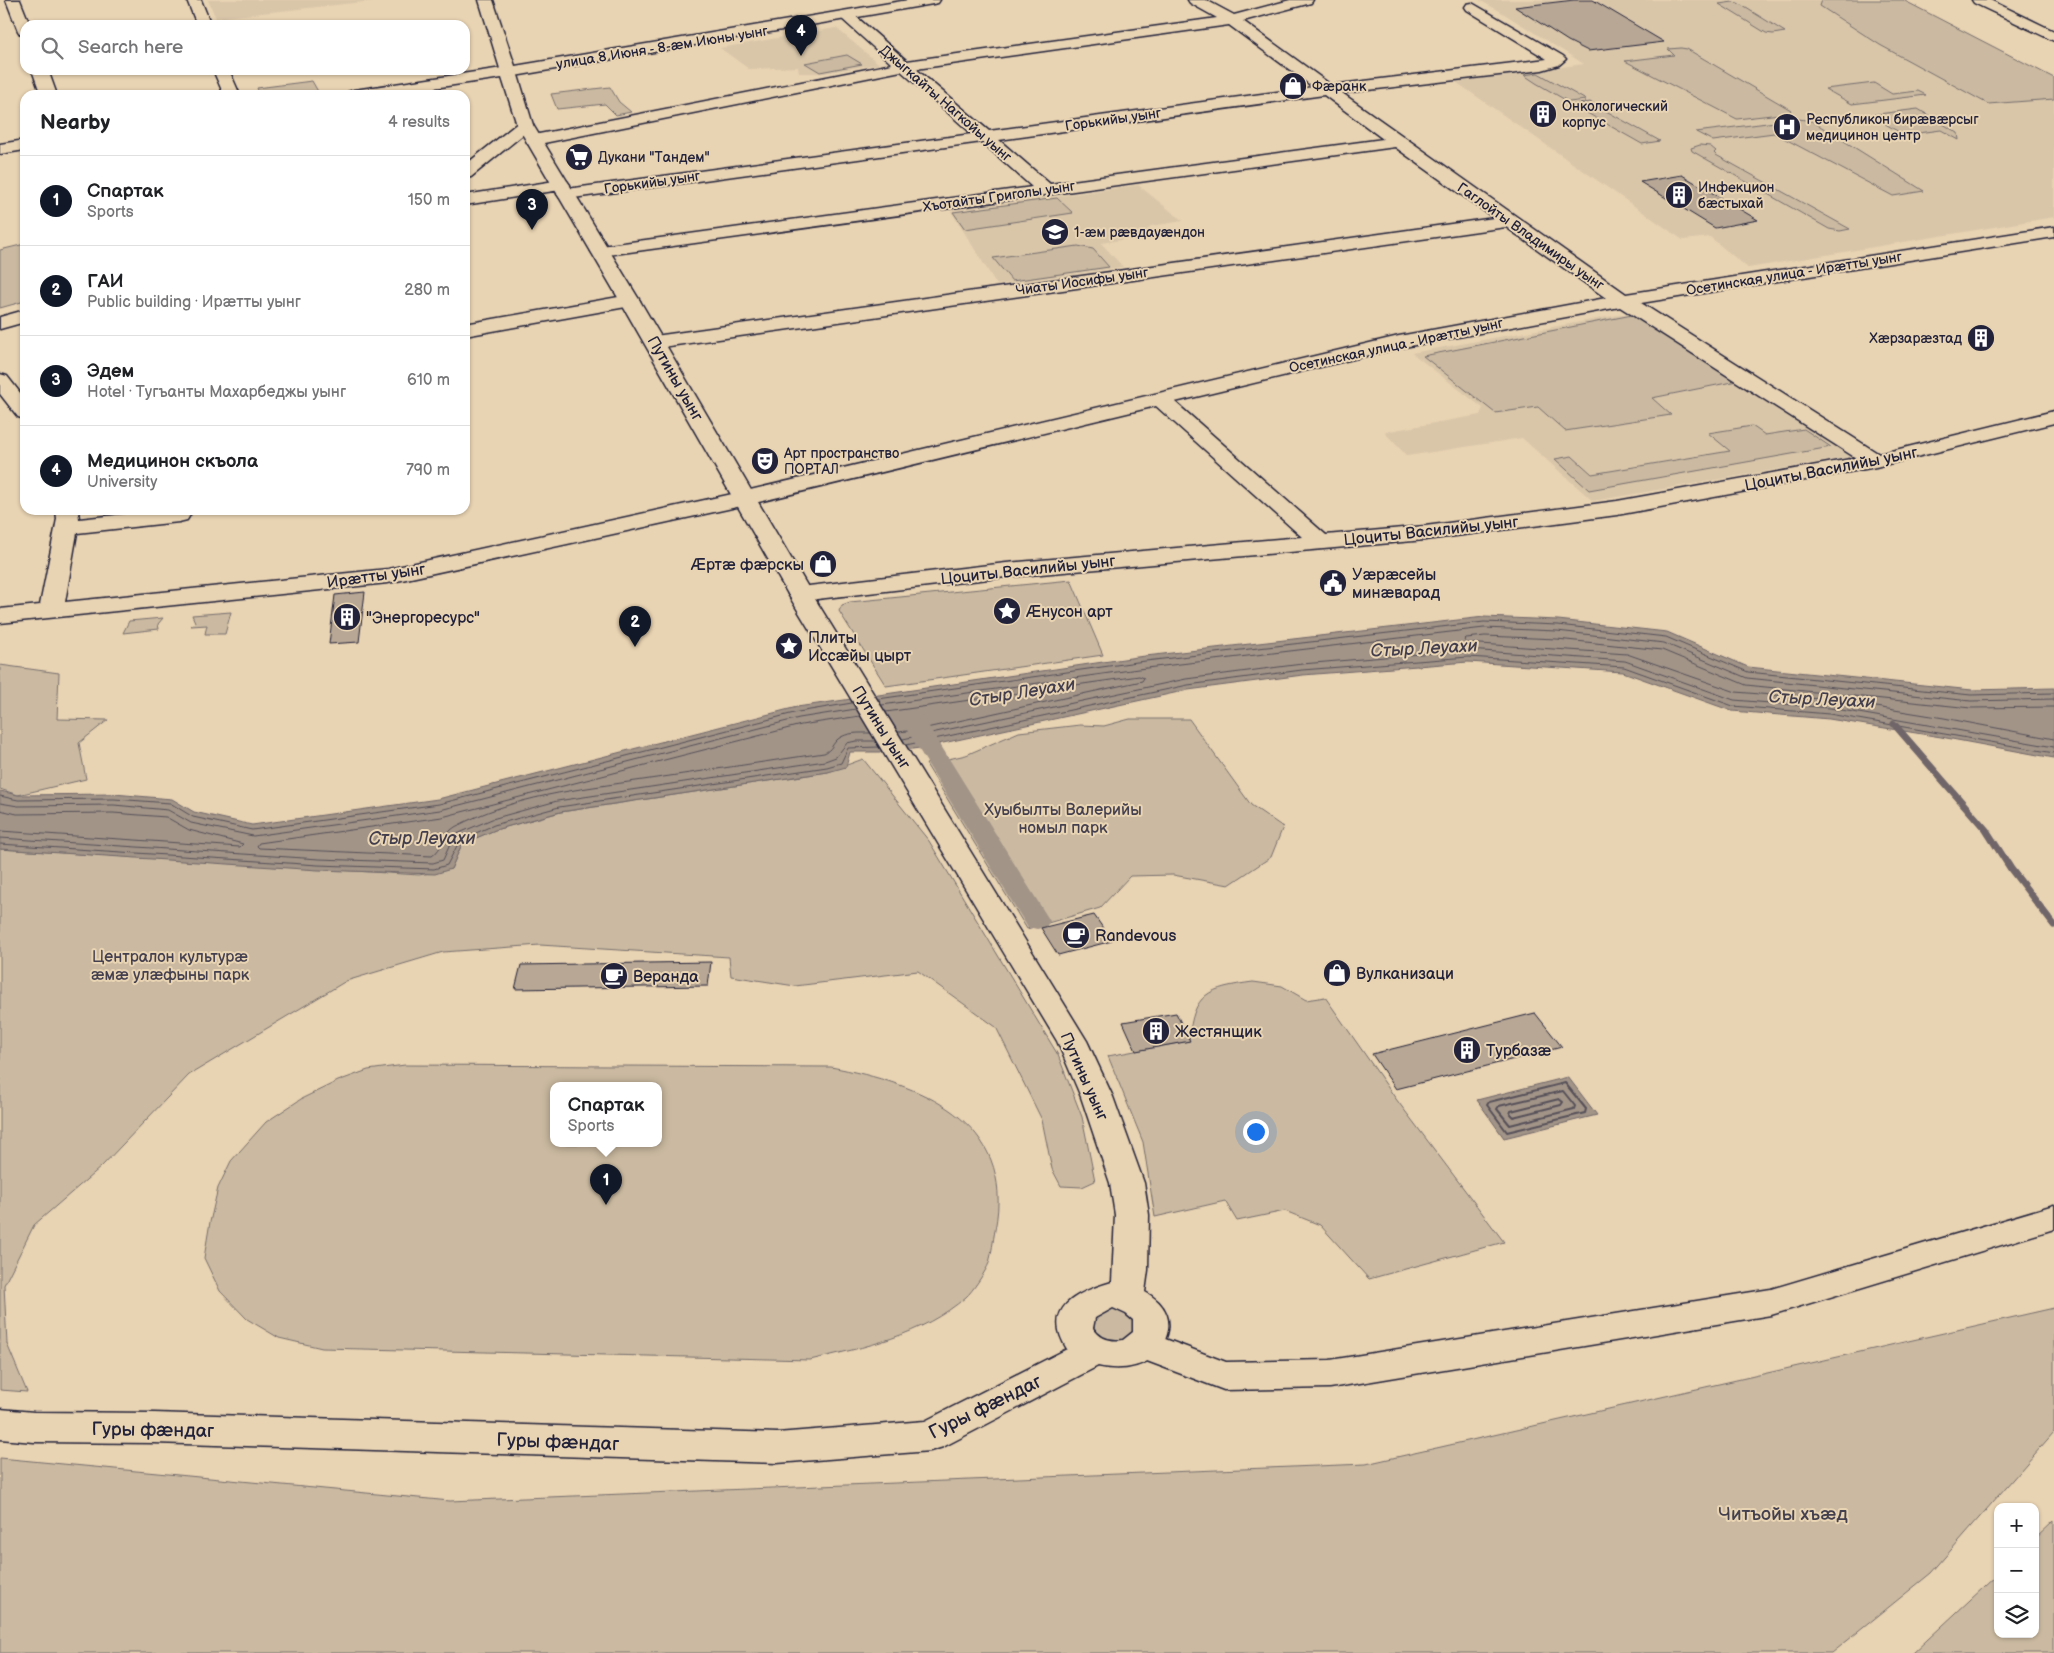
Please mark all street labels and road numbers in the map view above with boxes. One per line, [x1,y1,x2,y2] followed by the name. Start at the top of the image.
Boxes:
[555,22,770,73] street label: улица 8 Июня - 8-ӕм Июны уынг
[876,41,1016,166] street label: Джыгкайты Нагкойы уынг
[1064,104,1163,135] street label: Горькийы уынг
[603,167,702,198] street label: Горькийы уынг
[922,177,1077,216] street label: Хъотайты Григолы уынг
[1454,179,1608,294] street label: Гаглойты Владимиры уынг
[1685,248,1904,299] street label: Осетинская улица - Ирæтты уынг
[1015,264,1150,299] street label: Чиаты Иосифы уынг
[1288,314,1505,376] street label: Осетинская улица - Ирæтты уынг
[643,333,707,425] street label: Путины уынг
[1743,443,1919,496] street label: Цоциты Василийы уынг
[1343,513,1520,550] street label: Цоциты Василийы уынг
[940,552,1117,589] street label: Цоциты Василийы уынг
[326,560,427,593] street label: Ирæтты уынг
[848,683,914,773] street label: Путины уынг
[1056,1029,1112,1124] street label: Путины уынг
[925,1370,1046,1445] street label: Гуры фӕндаг
[91,1418,215,1443] street label: Гуры фӕндаг
[496,1429,620,1456] street label: Гуры фӕндаг

